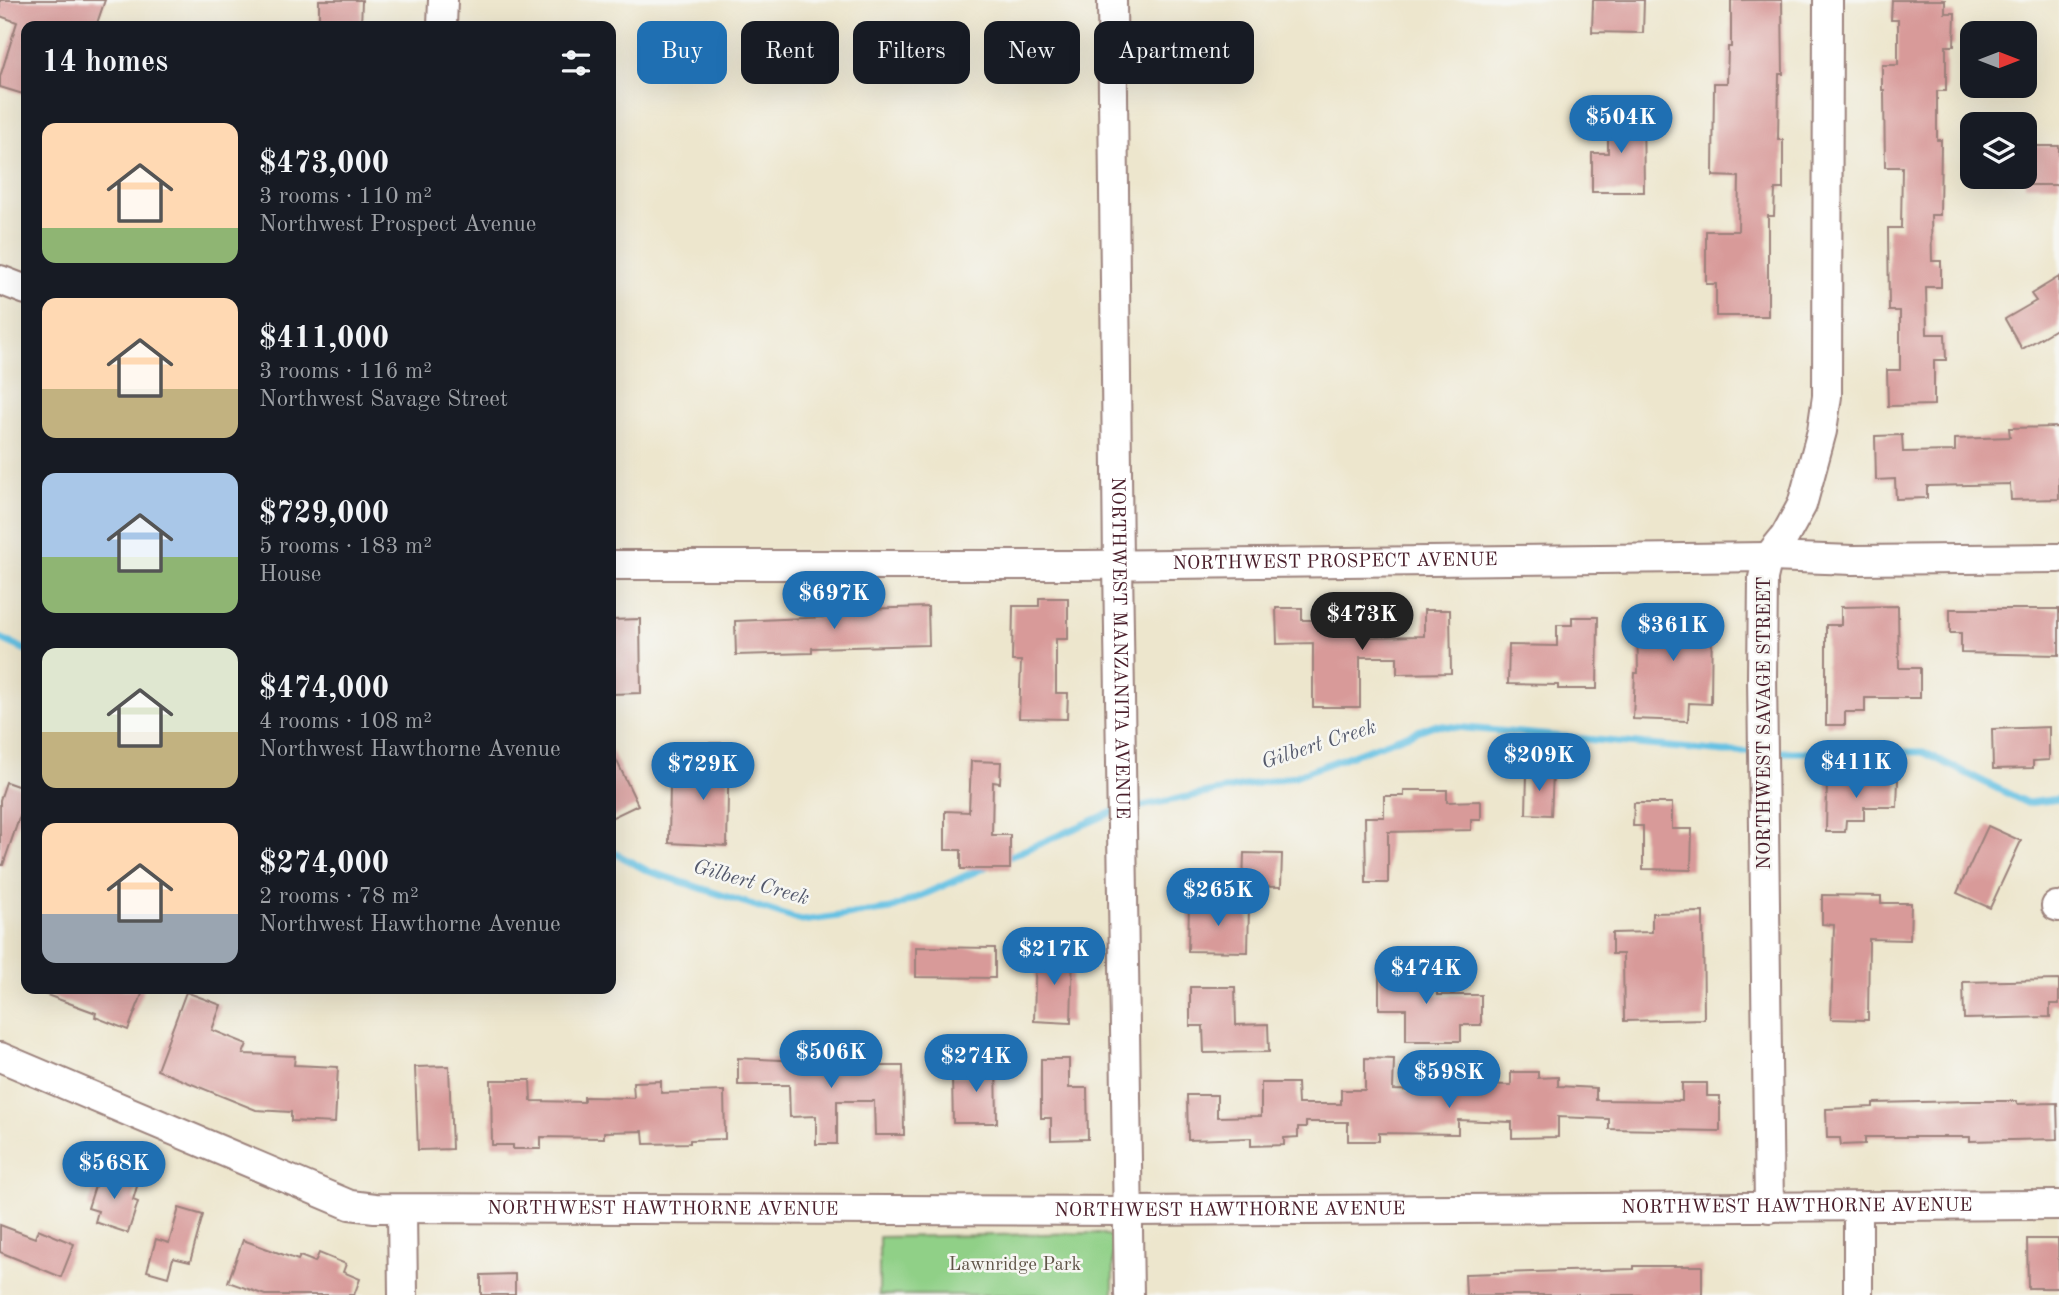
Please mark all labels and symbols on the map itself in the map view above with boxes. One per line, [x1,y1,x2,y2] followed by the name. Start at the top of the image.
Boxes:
[1960,21,2037,98] north arrow
[1572,96,1670,155] pin: $504K
[1108,477,1131,819] street label: NORTHWEST MANZANITA AVENUE
[1172,551,1498,573] street label: NORTHWEST PROSPECT AVENUE
[785,572,883,631] pin: $697K
[1756,576,1775,870] street label: NORTHWEST SAVAGE STREET
[1313,592,1411,652] pin: $473K
[1624,604,1722,663] pin: $361K
[1259,717,1379,773] water label: Gilbert Creek
[1490,734,1588,793] pin: $209K
[1807,740,1905,800] pin: $411K
[654,742,752,802] pin: $729K
[691,856,811,910] water label: Gilbert Creek
[1169,869,1267,928] pin: $265K
[1005,928,1103,987] pin: $217K
[1377,946,1475,1006] pin: $474K
[782,1030,880,1090] pin: $506K
[927,1034,1025,1094] pin: $274K
[1400,1050,1498,1110] pin: $598K
[65,1142,163,1201] pin: $568K
[1621,1196,1973,1217] street label: NORTHWEST HAWTHORNE AVENUE
[487,1199,838,1219] street label: NORTHWEST HAWTHORNE AVENUE
[1054,1200,1406,1221] street label: NORTHWEST HAWTHORNE AVENUE
[949,1256,1082,1275] park label: Lawnridge Park

